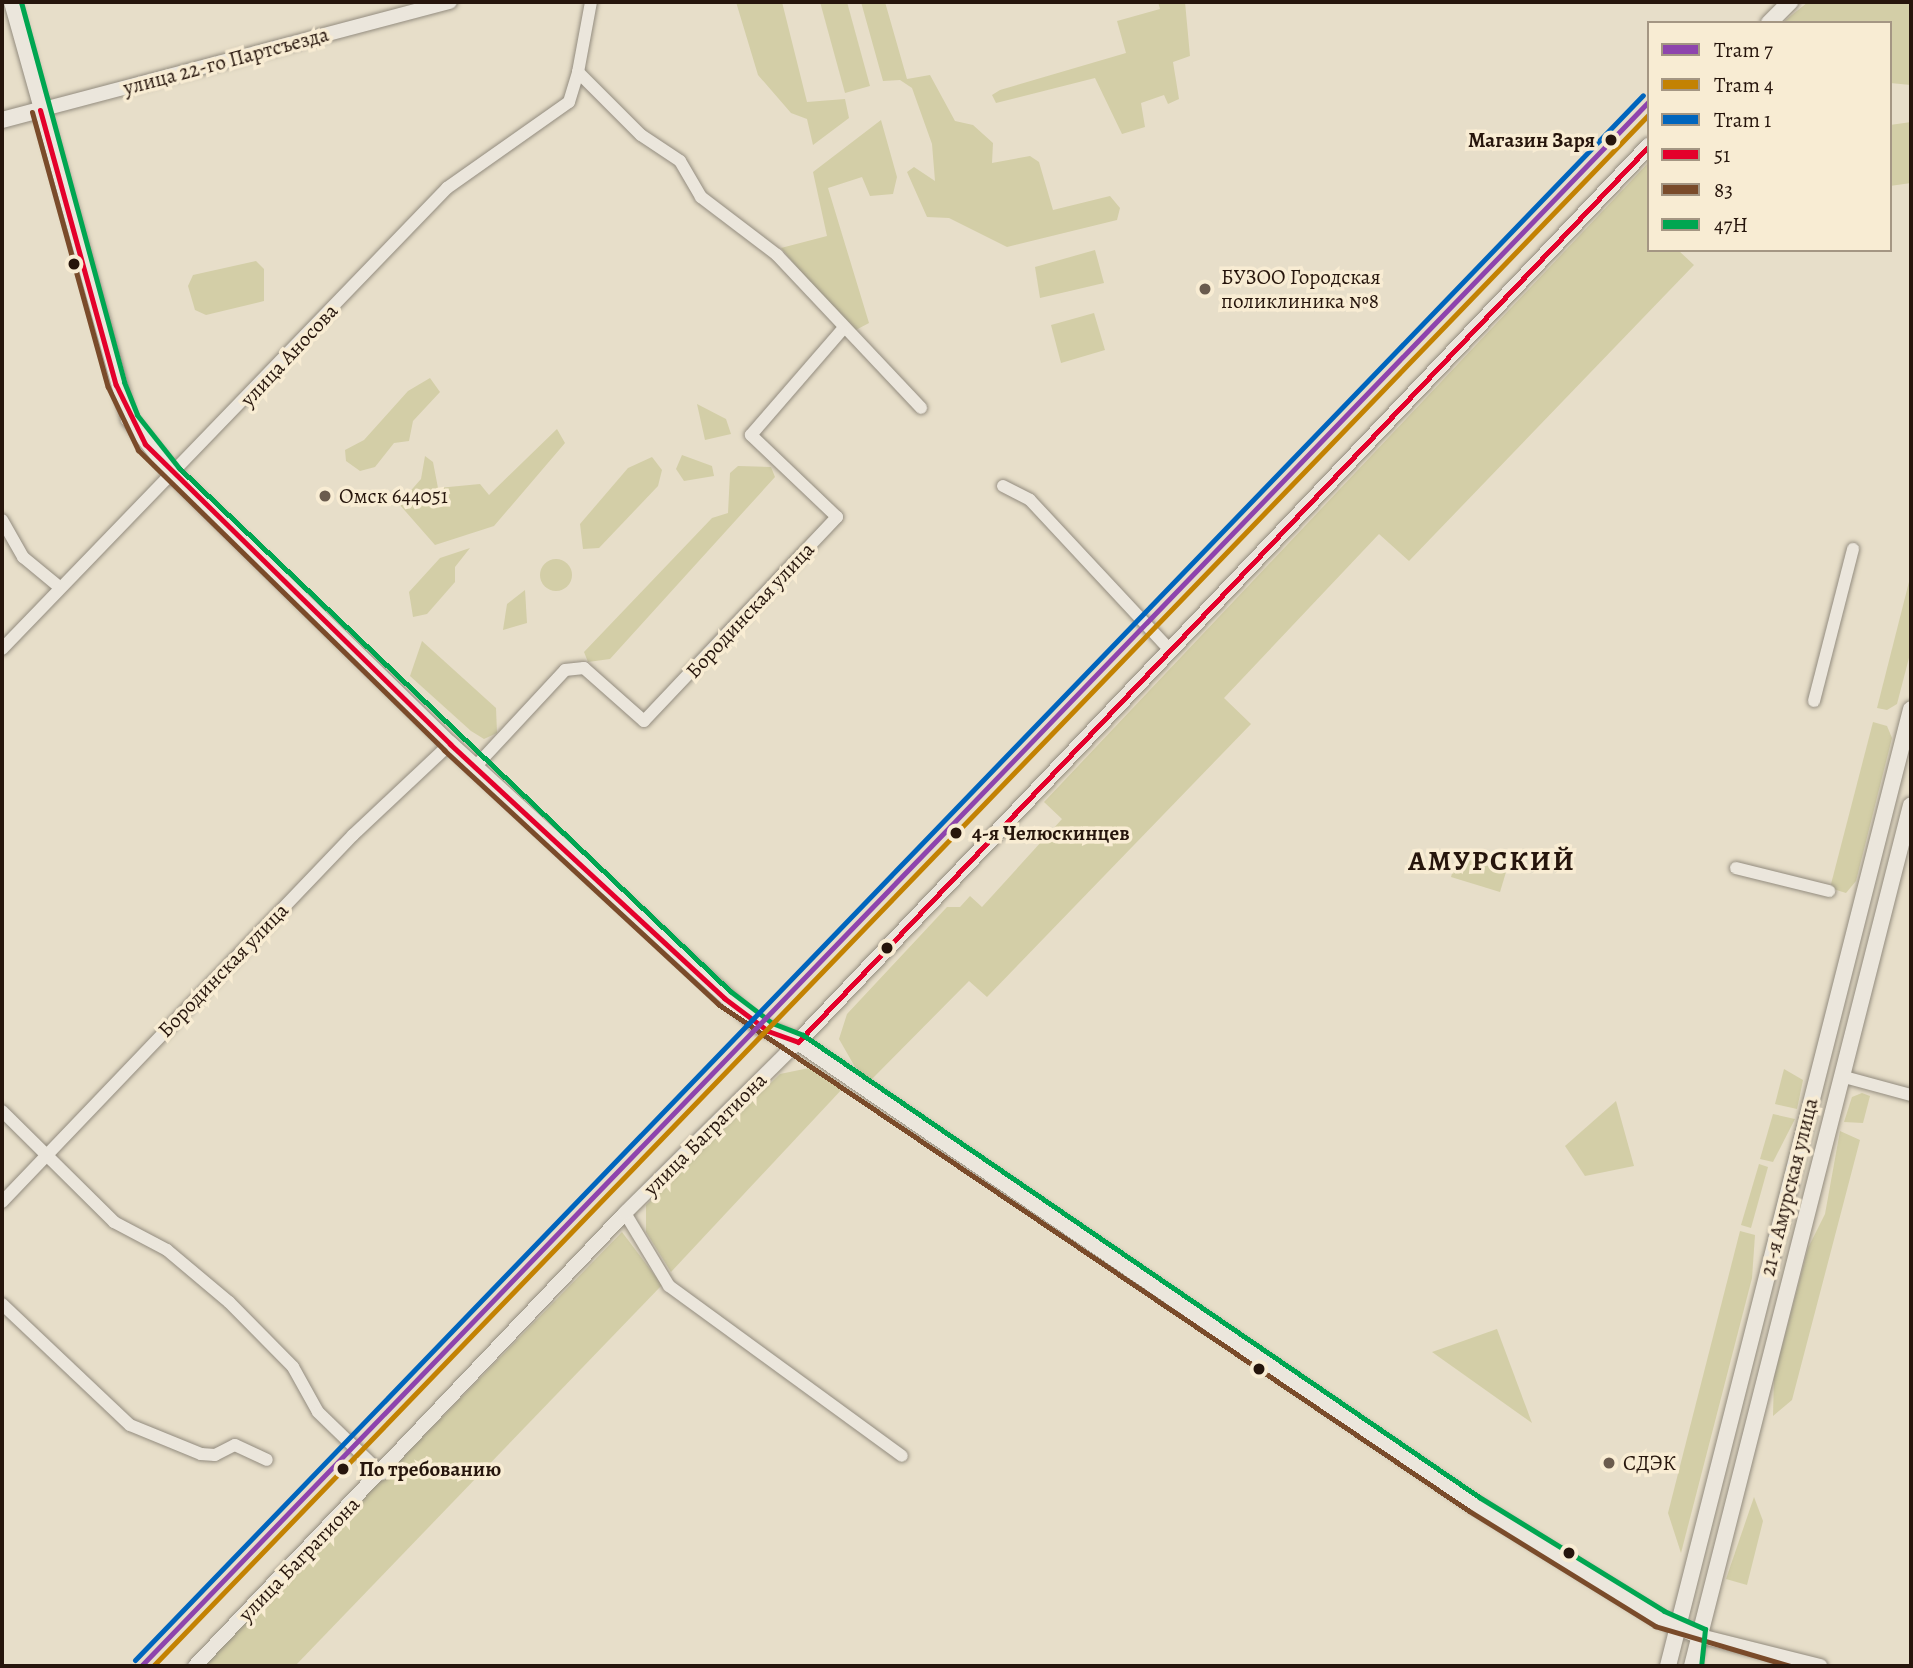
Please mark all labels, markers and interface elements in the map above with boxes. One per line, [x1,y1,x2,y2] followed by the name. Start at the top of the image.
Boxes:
[120,21,332,101] street label: улица 22-го Партсъезда
[1647,21,1892,252] legend
[1714,36,1773,64] text: Tram 7
[1714,71,1774,99] text: Tram 4
[1714,106,1771,134] text: Tram 1
[1468,127,1595,153] place label: Магазин Заря
[1601,130,1621,150] marker: Магазин Заря
[1714,141,1730,169] text: 51
[1714,176,1733,204] text: 83
[1714,211,1748,239] text: 47Н
[67,257,81,271] unlabelled marker
[1221,264,1381,314] place label: БУЗОО Городская поликлиника №8
[1195,279,1215,299] marker: БУЗОО Городская поликлиника №8
[235,298,343,412] street label: улица Аносова
[339,483,448,509] place label: Омск 644051
[317,488,333,504] marker: Омск 644051
[680,537,820,683] street label: Бородинская улица
[972,820,1130,846] place label: 4-я Челюскинцев
[946,823,966,843] marker: 4-я Челюскинцев
[1409,844,1575,878] district label: АМУРСКИЙ
[153,898,293,1042] street label: Бородинская улица
[880,941,894,955] unlabelled marker
[638,1067,772,1201] street label: улица Багратиона
[1755,1095,1823,1279] street label: 21-я Амурская улица
[1252,1362,1266,1376] unlabelled marker
[1623,1450,1676,1476] place label: СДЭК
[1601,1455,1617,1471] marker: СДЭК
[359,1456,501,1482] place label: По требованию
[333,1459,353,1479] marker: По требованию
[233,1491,365,1627] street label: улица Багратиона
[1562,1546,1576,1560] unlabelled marker

